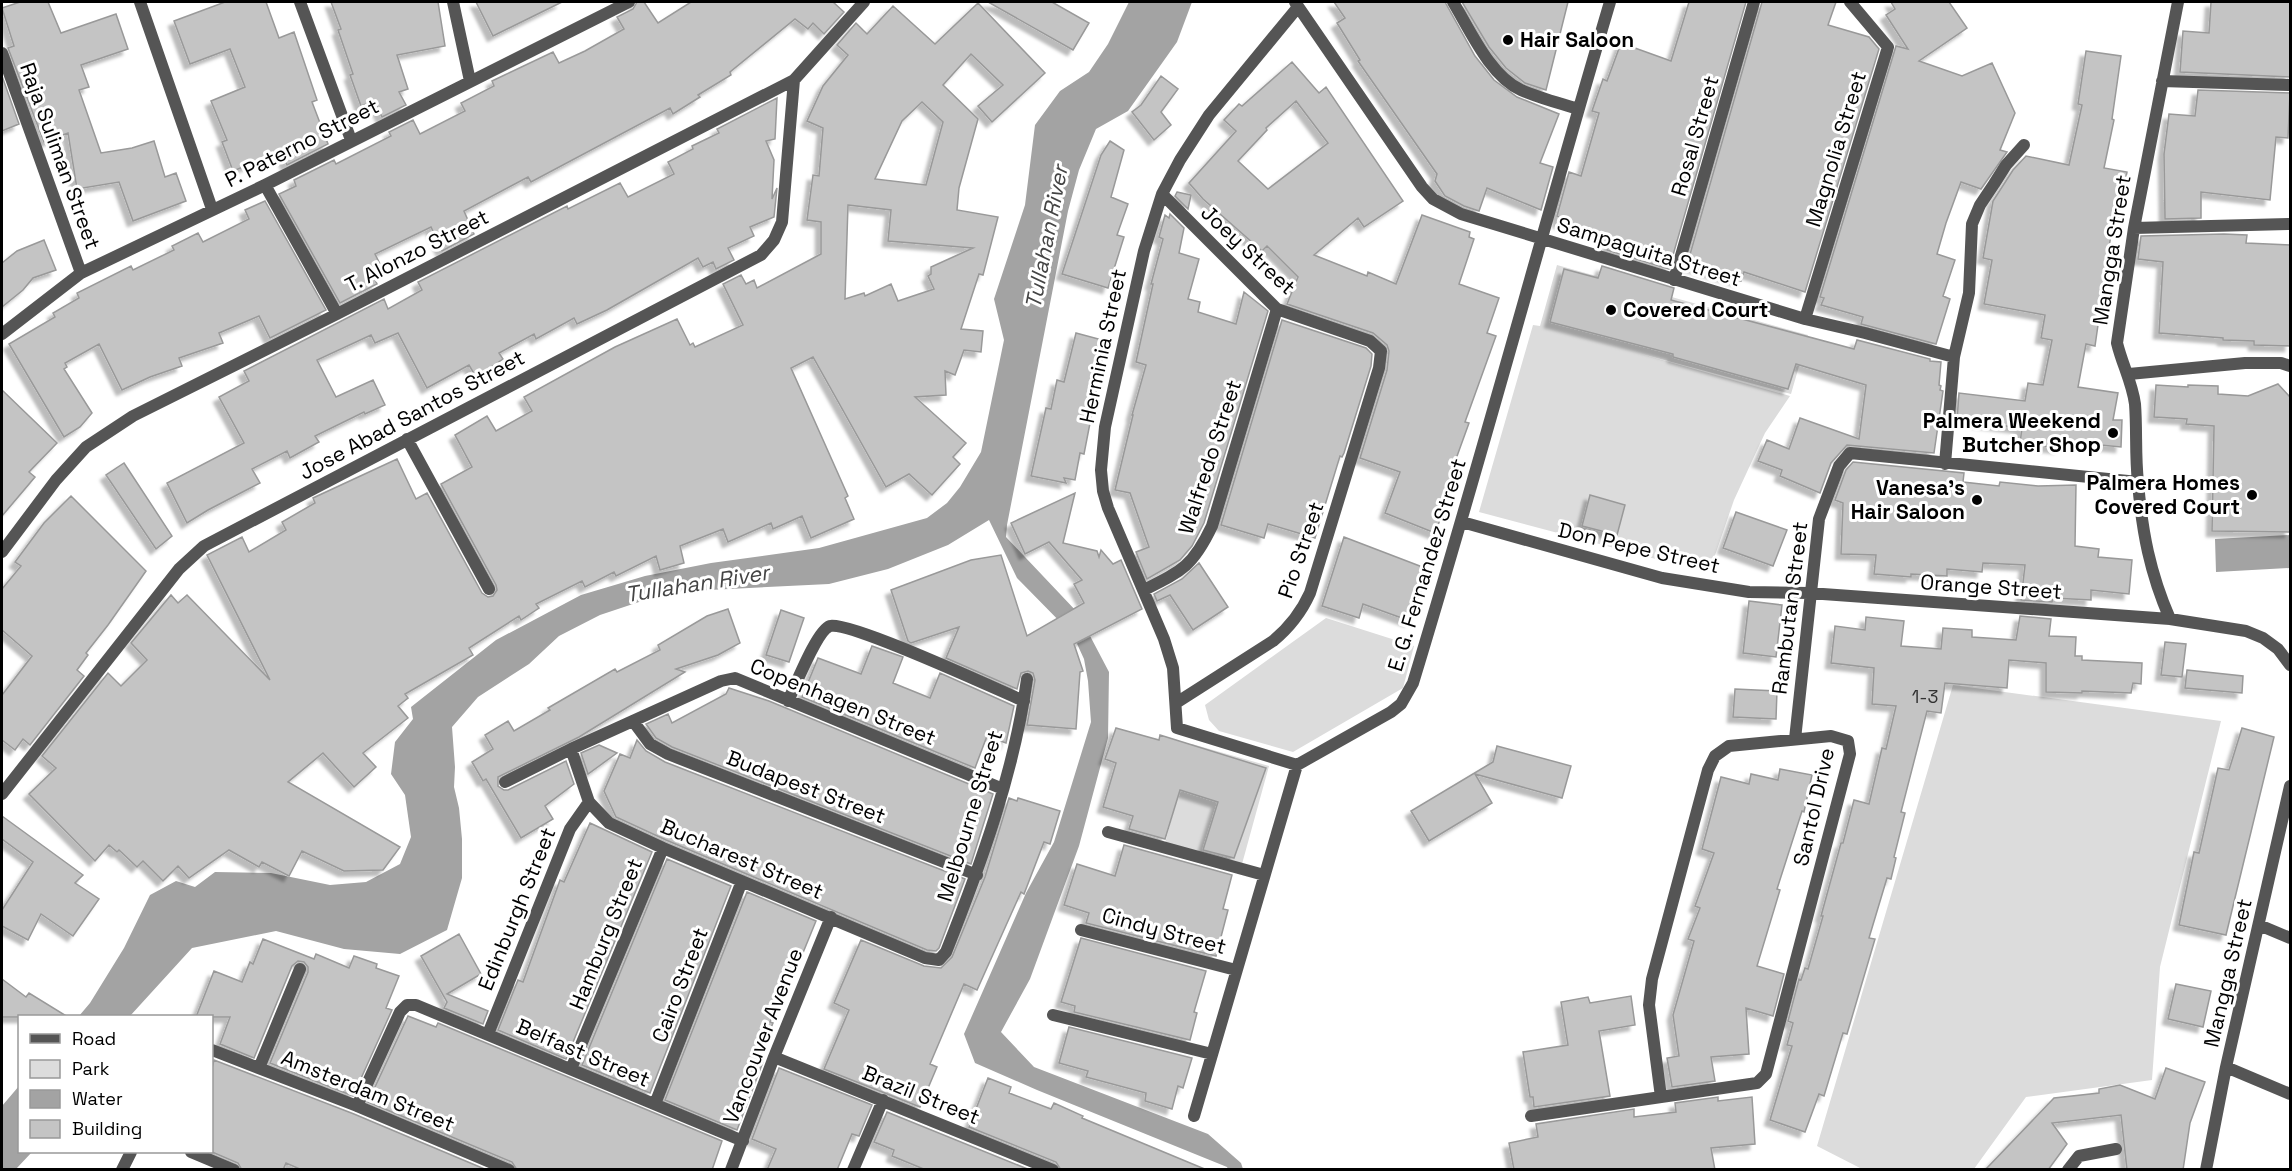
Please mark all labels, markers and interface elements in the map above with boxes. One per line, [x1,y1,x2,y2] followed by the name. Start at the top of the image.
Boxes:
[1520,26,1634,53] place label: Hair Saloon
[1501,33,1515,47] marker: Hair Saloon
[14,59,107,253] street label: Raja Suliman Street
[1799,68,1872,230] street label: Magnolia Street
[1664,73,1725,199] street label: Rosal Street
[220,92,383,193] street label: P. Paterno Street
[1018,160,1074,311] water label: Tullahan River
[2086,173,2137,327] street label: Mangga Street
[1195,199,1301,300] street label: Joey Street
[341,203,493,298] street label: T. Alonzo Street
[1554,211,1744,292] street label: Sampaguita Street
[1073,266,1132,425] street label: Herminia Street
[1623,296,1768,323] place label: Covered Court
[1604,303,1618,317] marker: Covered Court
[294,344,529,485] street label: Jose Abad Santos Street
[1172,376,1247,537] street label: Walfredo Street
[1923,407,2101,458] place label: Palmera Weekend Butcher Shop
[2106,426,2120,440] marker: Palmera Weekend Butcher Shop
[1381,455,1472,675] street label: E. G. Fernandez Street
[2087,469,2240,520] place label: Palmera Homes Covered Court
[1851,474,1965,525] place label: Vanesa's Hair Saloon
[2245,488,2259,502] marker: Palmera Homes Covered Court
[1970,493,1984,507] marker: Vanesa's Hair Saloon
[1271,498,1330,602] street label: Pio Street
[1555,516,1723,579] street label: Don Pepe Street
[1766,520,1813,696] street label: Rambutan Street
[623,557,774,608] water label: Tullahan River
[1919,568,2063,605] street label: Orange Street
[746,652,940,751] street label: Copenhagen Street
[1912,685,1938,708] house number: 1-3
[931,727,1008,905] street label: Melbourne Street
[723,744,890,829] street label: Budapest Street
[1787,745,1840,869] street label: Santol Drive
[657,812,828,905] street label: Bucharest Street
[472,823,561,994] street label: Edinburgh Street
[563,854,648,1013] street label: Hamburg Street
[2197,896,2258,1050] street label: Mangga Street
[1099,901,1229,960] street label: Cindy Street
[645,924,714,1046] street label: Cairo Street
[717,944,808,1128] street label: Vancouver Avenue
[512,1012,654,1093] street label: Belfast Street
[18,1015,213,1153] legend
[72,1027,116,1050] text: Road
[278,1043,459,1138] street label: Amsterdam Street
[72,1057,110,1080] text: Park
[858,1059,984,1130] street label: Brazil Street
[72,1087,123,1110] text: Water
[72,1117,142,1140] text: Building

